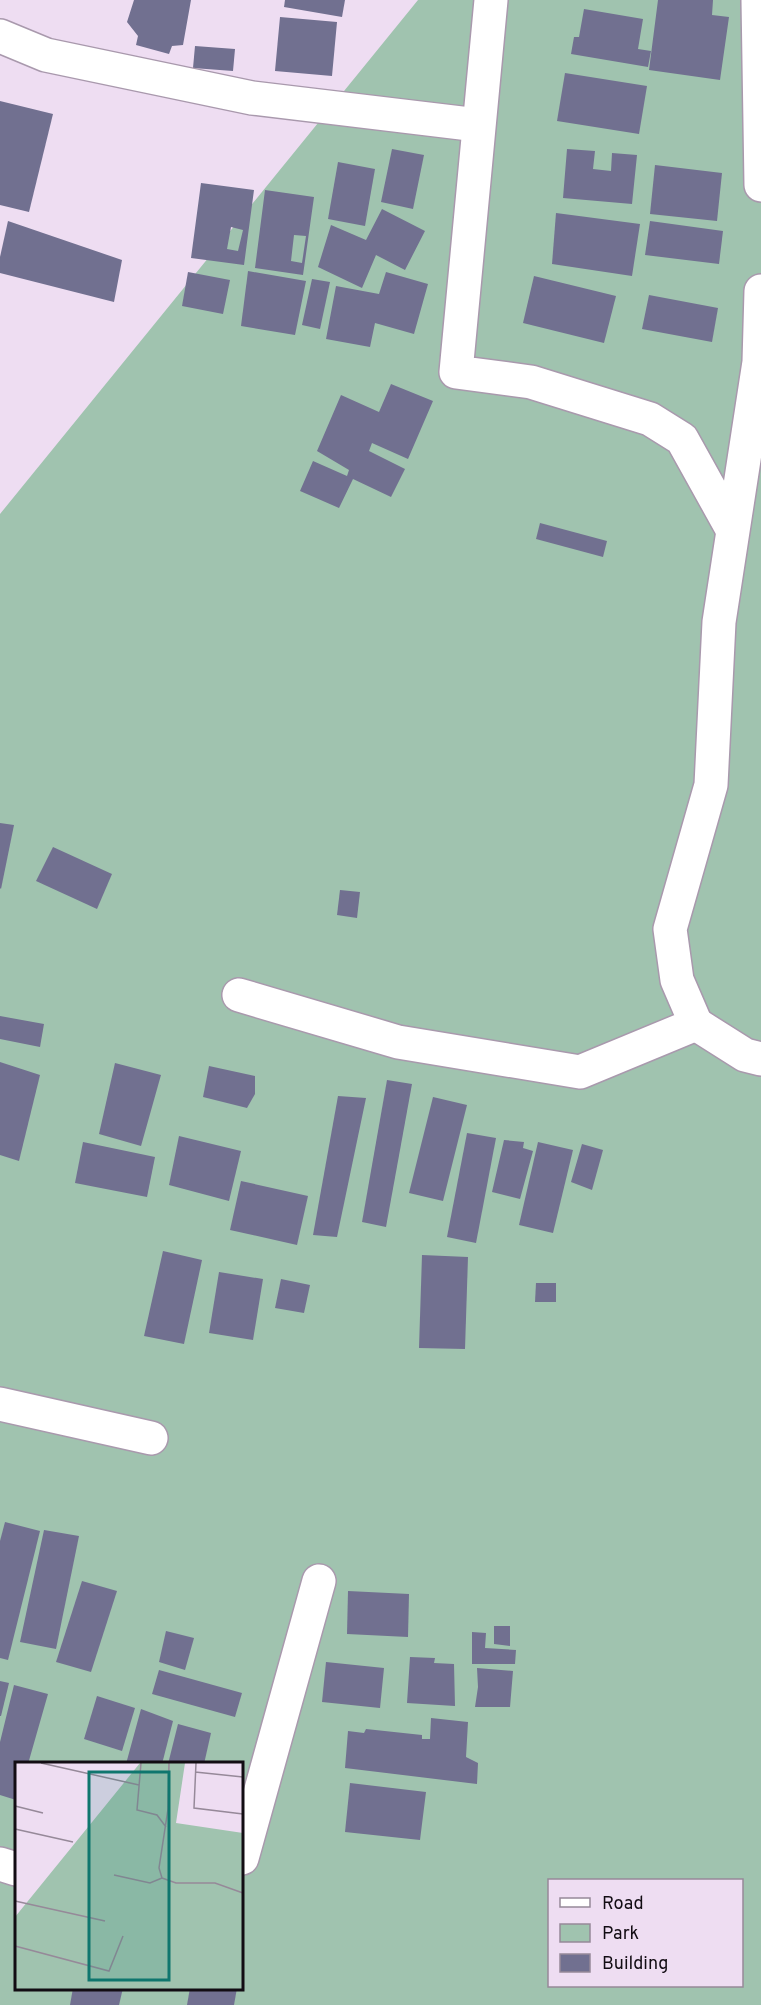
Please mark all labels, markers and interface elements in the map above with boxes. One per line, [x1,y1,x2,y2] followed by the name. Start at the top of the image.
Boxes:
[15,1762,243,1990] inset map
[548,1879,743,1987] legend
[602,1893,644,1916] text: Road
[602,1923,639,1946] text: Park
[602,1953,668,1976] text: Building

